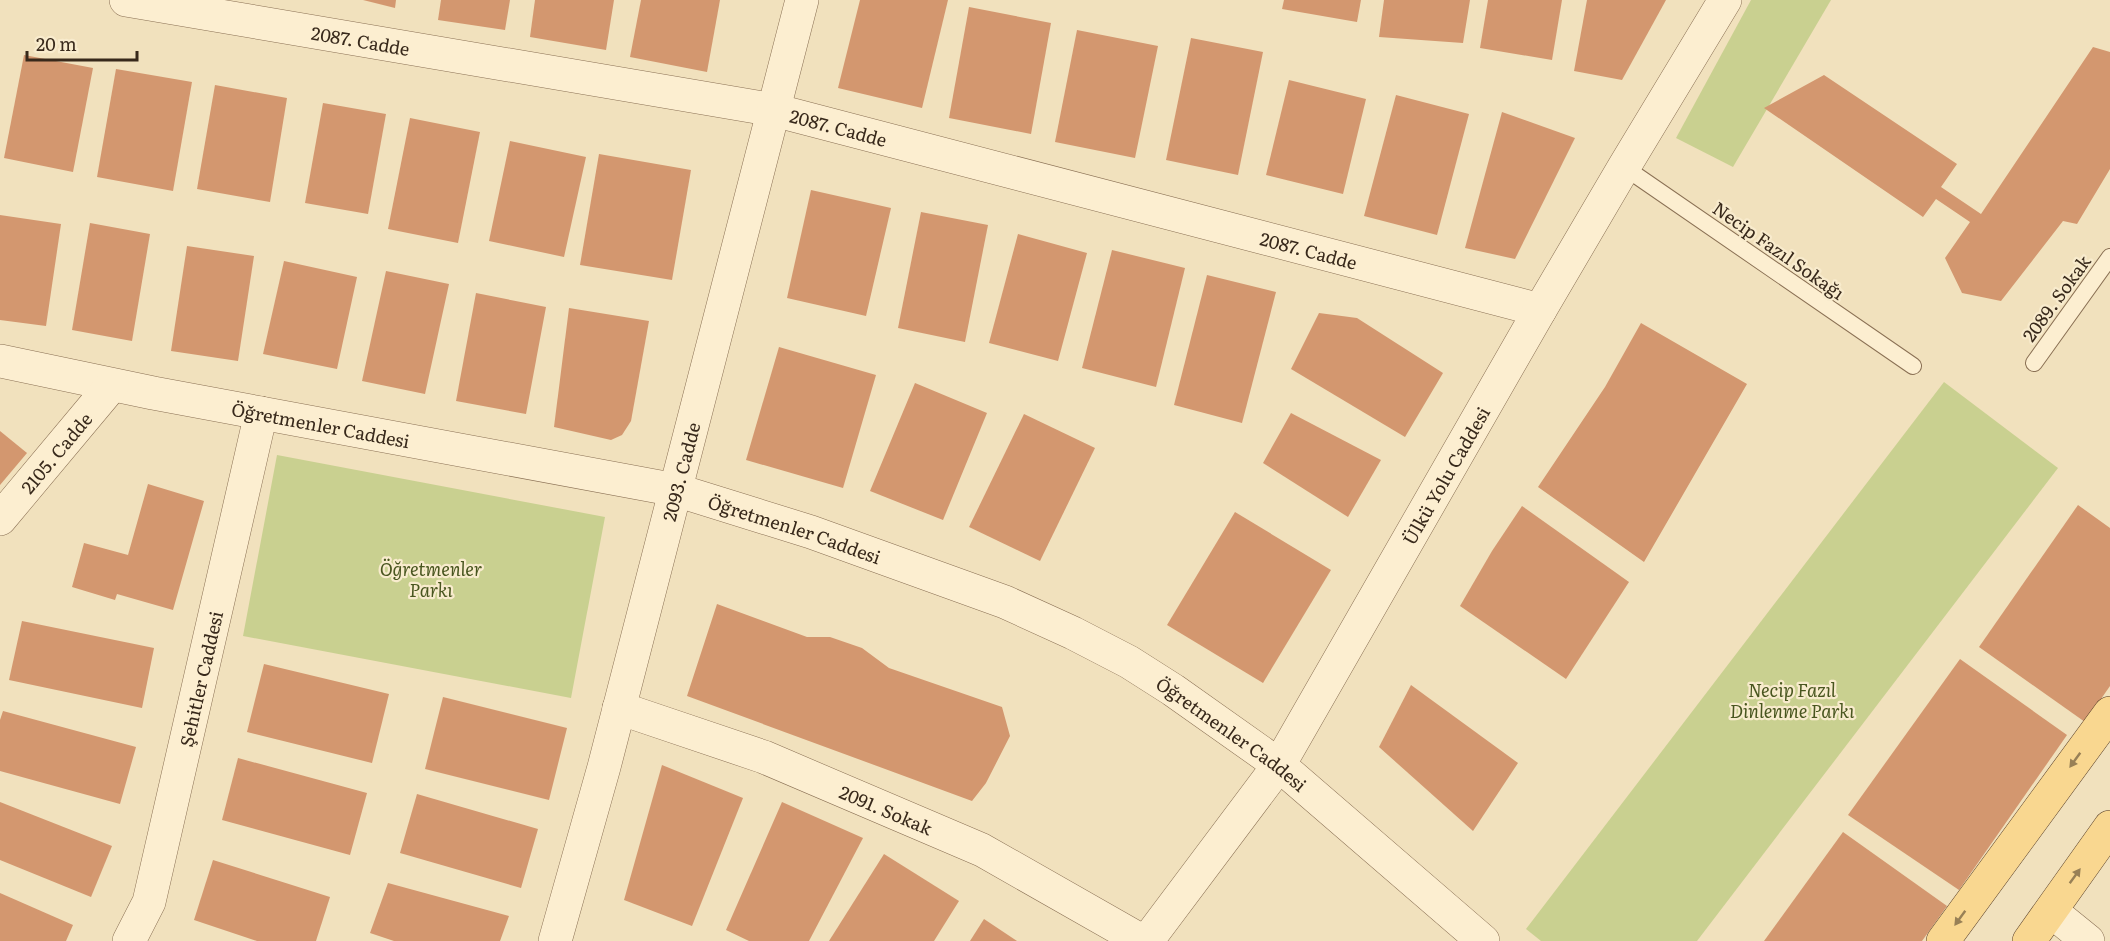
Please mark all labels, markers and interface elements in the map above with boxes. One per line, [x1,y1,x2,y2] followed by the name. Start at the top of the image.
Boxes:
[309,18,412,61] street label: 2087. Cadde
[27,24,136,62] scale bar
[36,30,77,57] text: 20 m
[787,101,890,152] street label: 2087. Cadde
[1708,194,1850,306] street label: Necip Fazıl Sokağı
[1257,224,1360,275] street label: 2087. Cadde
[2015,248,2097,347] street label: 2089. Sokak
[230,394,412,454] street label: Öğretmenler Caddesi
[1395,401,1496,550] street label: Ülkü Yolu Caddesi
[14,406,98,499] street label: 2105. Cadde
[655,419,706,524] street label: 2093. Cadde
[705,487,885,570] street label: Öğretmenler Caddesi
[380,555,482,603] park label: Öğretmenler Parkı
[172,608,229,749] street label: Şehitler Caddesi
[1151,669,1313,797] street label: Öğretmenler Caddesi
[1730,676,1855,724] park label: Necip Fazıl Dinlenme Parkı
[2070,753,2082,768] one-way arrow
[836,777,938,841] street label: 2091. Sokak
[2069,869,2081,885] one-way arrow
[1954,909,1966,925] one-way arrow

